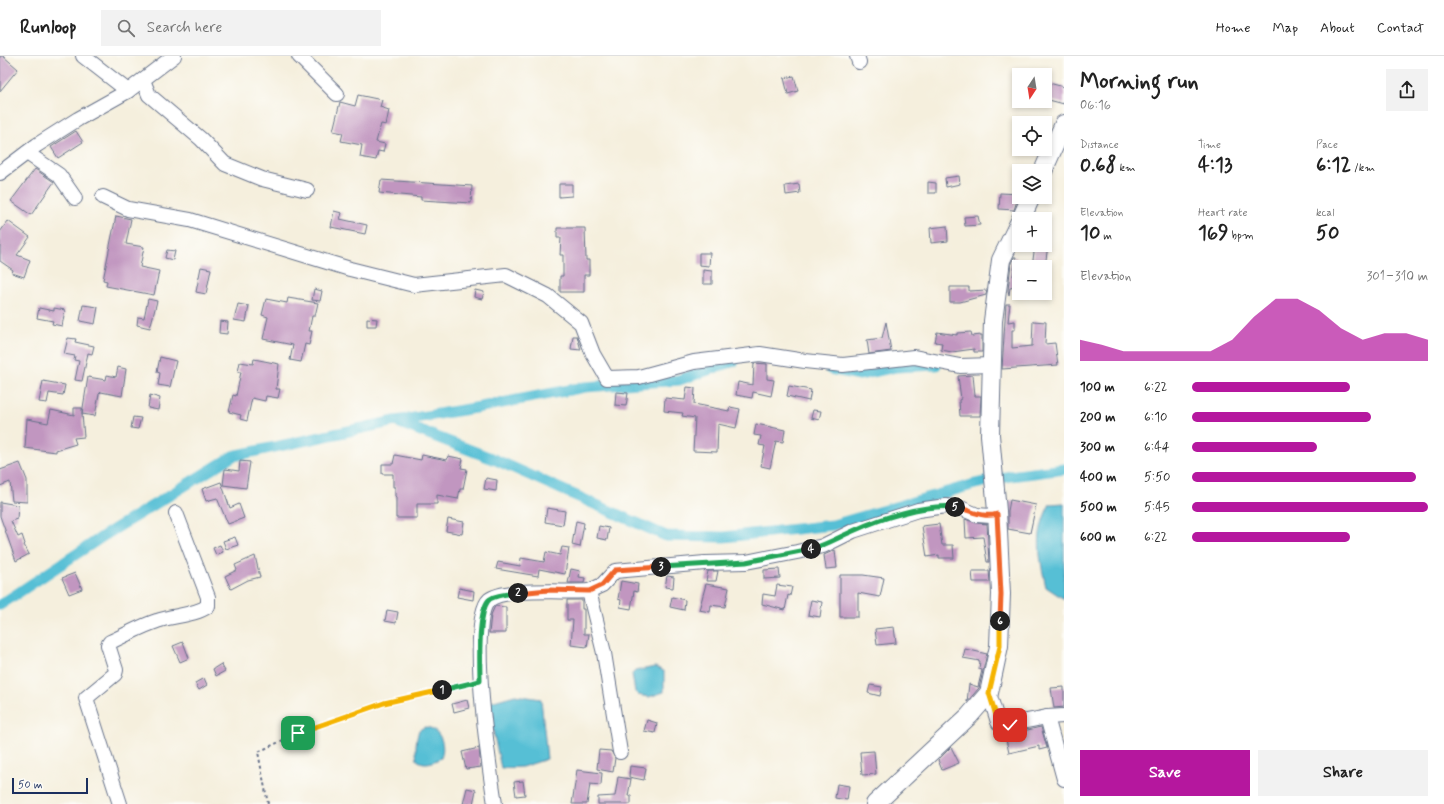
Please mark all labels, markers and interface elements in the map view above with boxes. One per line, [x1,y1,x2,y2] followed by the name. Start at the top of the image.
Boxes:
[101,10,381,46] search box
[20,15,77,40] text: Runloop
[115,17,137,39] icon: search
[147,18,222,38] text: Search here
[1216,19,1250,37] text: Home
[1272,19,1298,37] text: Map
[1320,19,1355,37] text: About
[1377,19,1424,37] text: Contact
[1012,68,1052,108] north arrow
[1012,68,1052,300] map controls
[1080,68,1199,96] text: Morning run
[1386,69,1428,111] button: share
[1080,97,1111,114] text: 06:16
[1012,116,1052,156] button: locate
[1080,138,1119,152] text: Distance
[1198,138,1221,152] text: Time
[1316,138,1338,152] text: Pace
[1080,152,1117,179] text: 0.68
[1198,152,1232,179] text: 4:13
[1316,152,1351,179] text: 6:12
[1117,161,1136,175] text: km
[1351,161,1375,175] text: /km
[1012,164,1052,204] button: layers
[1080,206,1123,220] text: Elevation
[1198,206,1247,220] text: Heart rate
[1316,206,1334,220] text: kcal
[1012,212,1052,252] button: +
[1080,220,1100,247] text: 10
[1198,220,1229,247] text: 169
[1316,220,1339,247] text: 50
[1100,229,1112,243] text: m
[1229,229,1254,243] text: bpm
[1012,260,1052,300] button: −
[1080,268,1131,285] text: Elevation
[1366,268,1428,285] text: 301–310 m
[1080,379,1115,396] text: 100 m
[1144,379,1167,396] text: 6:22
[1080,409,1115,426] text: 200 m
[1144,409,1167,426] text: 6:10
[1080,439,1115,456] text: 300 m
[1144,439,1170,456] text: 6:44
[1080,469,1117,486] text: 400 m
[1144,469,1171,486] text: 5:50
[945,497,965,517] pin: 5
[1080,499,1117,516] text: 500 m
[1144,499,1170,516] text: 5:45
[952,500,958,514] text: 5
[1080,529,1116,546] text: 600 m
[1144,529,1167,546] text: 6:22
[801,539,821,559] pin: 4
[808,542,814,556] text: 4
[651,557,671,577] pin: 3
[659,560,663,574] text: 3
[508,583,528,603] pin: 2
[515,586,521,600] text: 2
[990,611,1010,631] pin: 6
[997,614,1003,628] text: 6
[432,680,452,700] pin: 1
[440,683,444,697] text: 1
[993,708,1027,742] pin
[999,714,1021,736] icon: check
[281,716,315,750] pin
[287,722,309,744] icon: arrive
[1080,750,1250,796] button: Save
[1258,750,1428,796] button: Share
[12,776,88,795] scale bar
[18,778,43,792] text: 50 m

